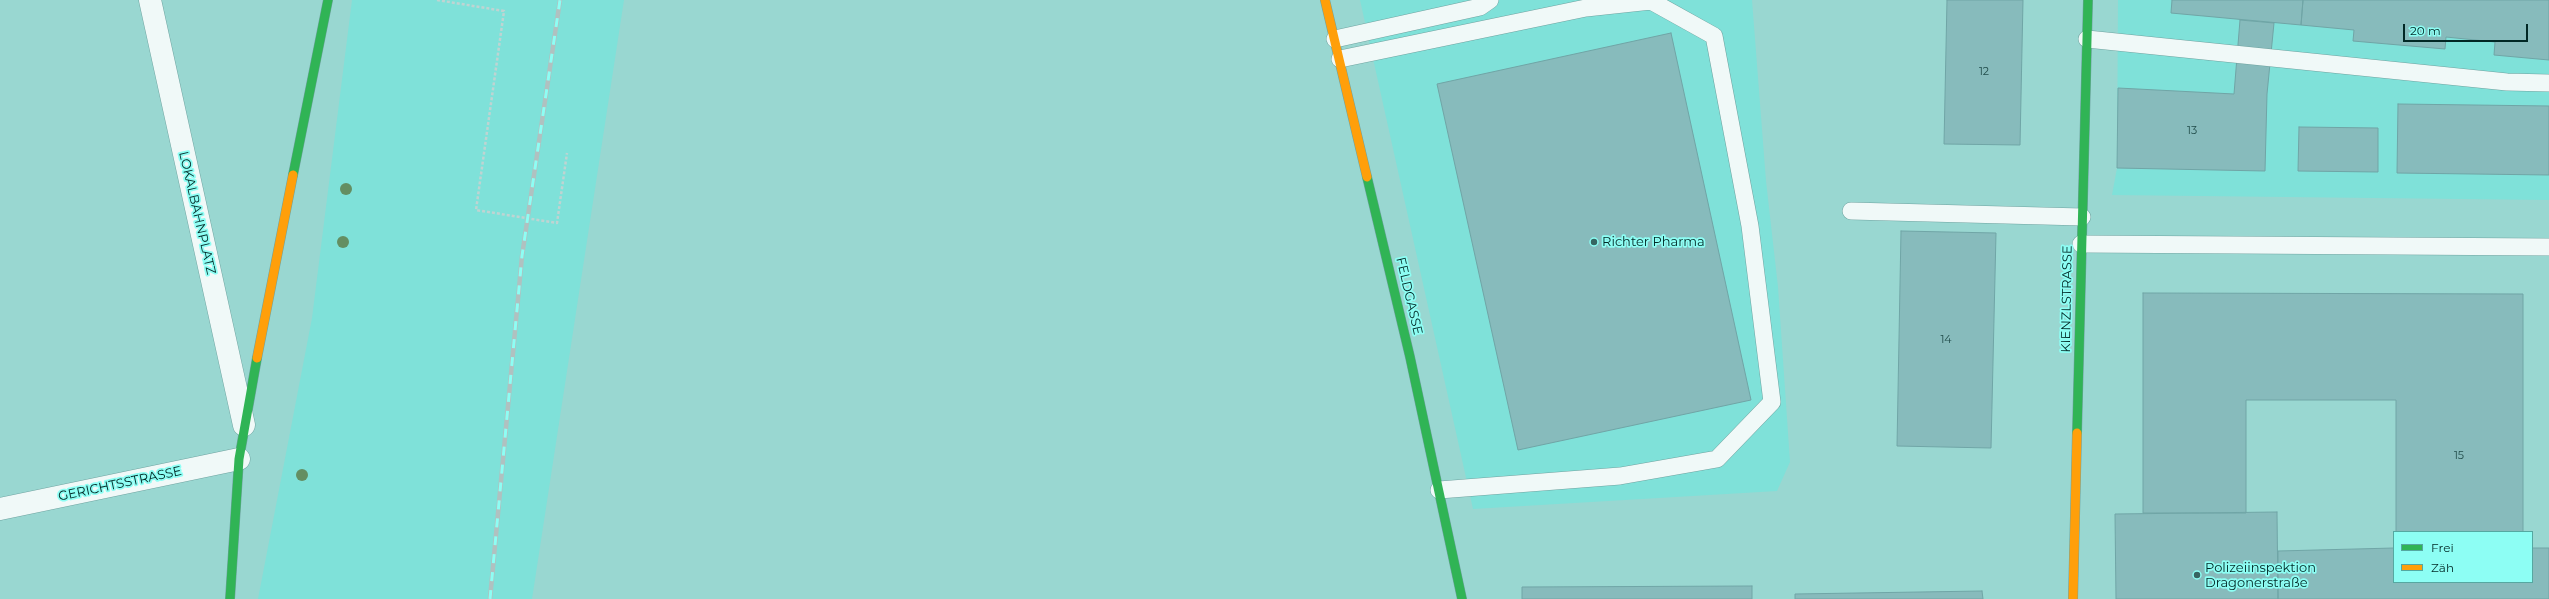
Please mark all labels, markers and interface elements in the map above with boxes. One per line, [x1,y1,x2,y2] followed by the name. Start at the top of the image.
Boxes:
[2405,16,2530,42] scale bar
[2410,23,2441,38] text: 20 m
[1979,65,1989,79] house number: 12
[2187,124,2197,138] house number: 13
[175,150,219,276] street label: LOKALBAHNPLATZ
[1602,234,1705,250] place label: Richter Pharma
[1589,237,1599,247] marker: Richter Pharma
[2058,245,2076,353] street label: KIENZLSTRASSE
[1392,256,1426,336] street label: FELDGASSE
[1940,333,1952,347] house number: 14
[2454,449,2464,463] house number: 15
[57,463,183,505] street label: GERICHTSSTRASSE
[2393,531,2533,583] legend
[2431,540,2454,555] text: Frei
[2205,560,2316,591] place label: Polizeiinspektion Dragonerstraße
[2431,560,2454,575] text: Zäh
[2192,570,2202,580] marker: Polizeiinspektion Dragonerstraße

